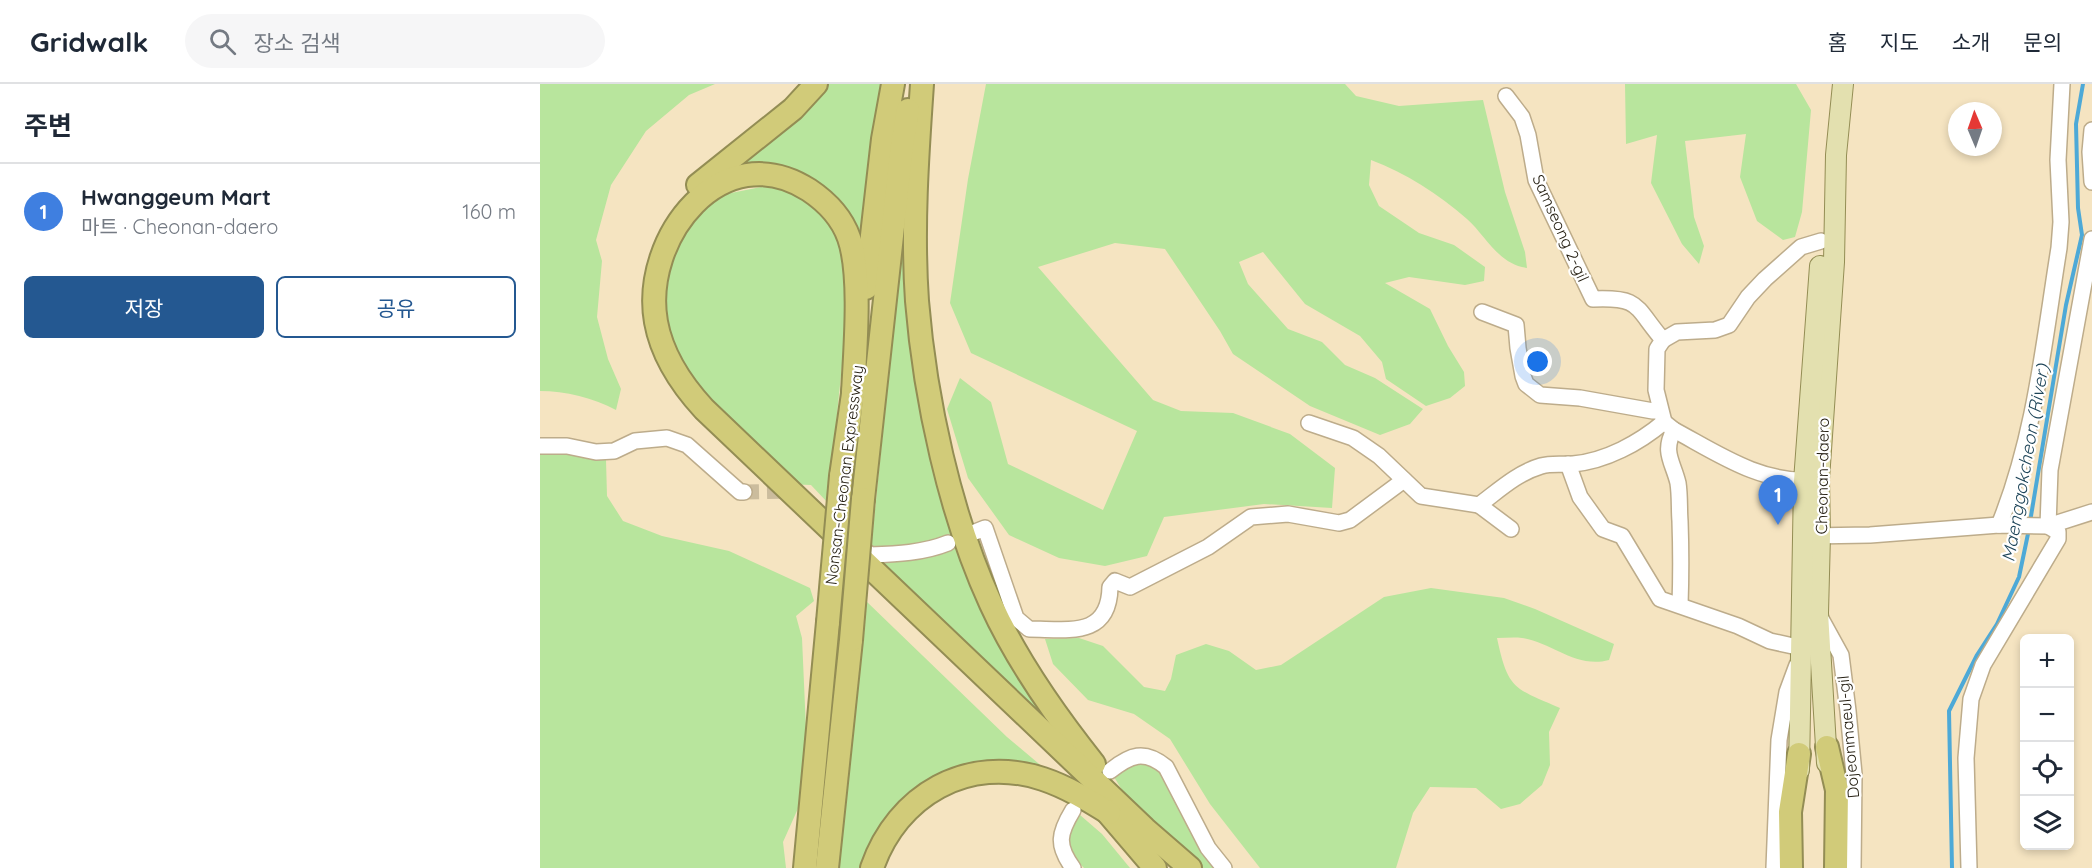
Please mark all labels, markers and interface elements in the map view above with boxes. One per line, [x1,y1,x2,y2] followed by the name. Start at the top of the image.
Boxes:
[185,14,605,68] search box
[30,24,149,59] text: Gridwalk
[206,25,239,58] icon: search
[254,29,341,57] text: 장소 검색
[1828,29,1847,55] text: 홈
[1880,29,1919,55] text: 지도
[1952,29,1990,55] text: 소개
[2023,29,2062,55] text: 문의
[1948,102,2002,156] north arrow
[24,109,72,142] text: 주변
[1528,171,1594,285] street label: Samseong 2-gil
[81,183,271,211] text: Hwanggeum Mart
[40,199,47,224] text: 1
[462,199,516,224] text: 160 m
[81,214,278,239] text: 마트 · Cheonan-daero
[24,276,264,338] button: 저장
[276,276,516,338] button: 공유
[1523,347,1552,376] your location
[1996,361,2054,564] water label: Maenggokcheon (River)
[821,364,867,586] street label: Nonsan-Cheonan Expressway
[1811,418,1833,534] street label: Cheonan-daero
[1758,476,1798,525] pin: 1
[2020,634,2074,850] map controls
[2020,634,2074,688] button: +
[1833,675,1863,799] street label: Dojeonmaeul-gil
[2020,688,2074,742] button: −
[2020,742,2074,796] button: locate
[2020,796,2074,850] button: layers

